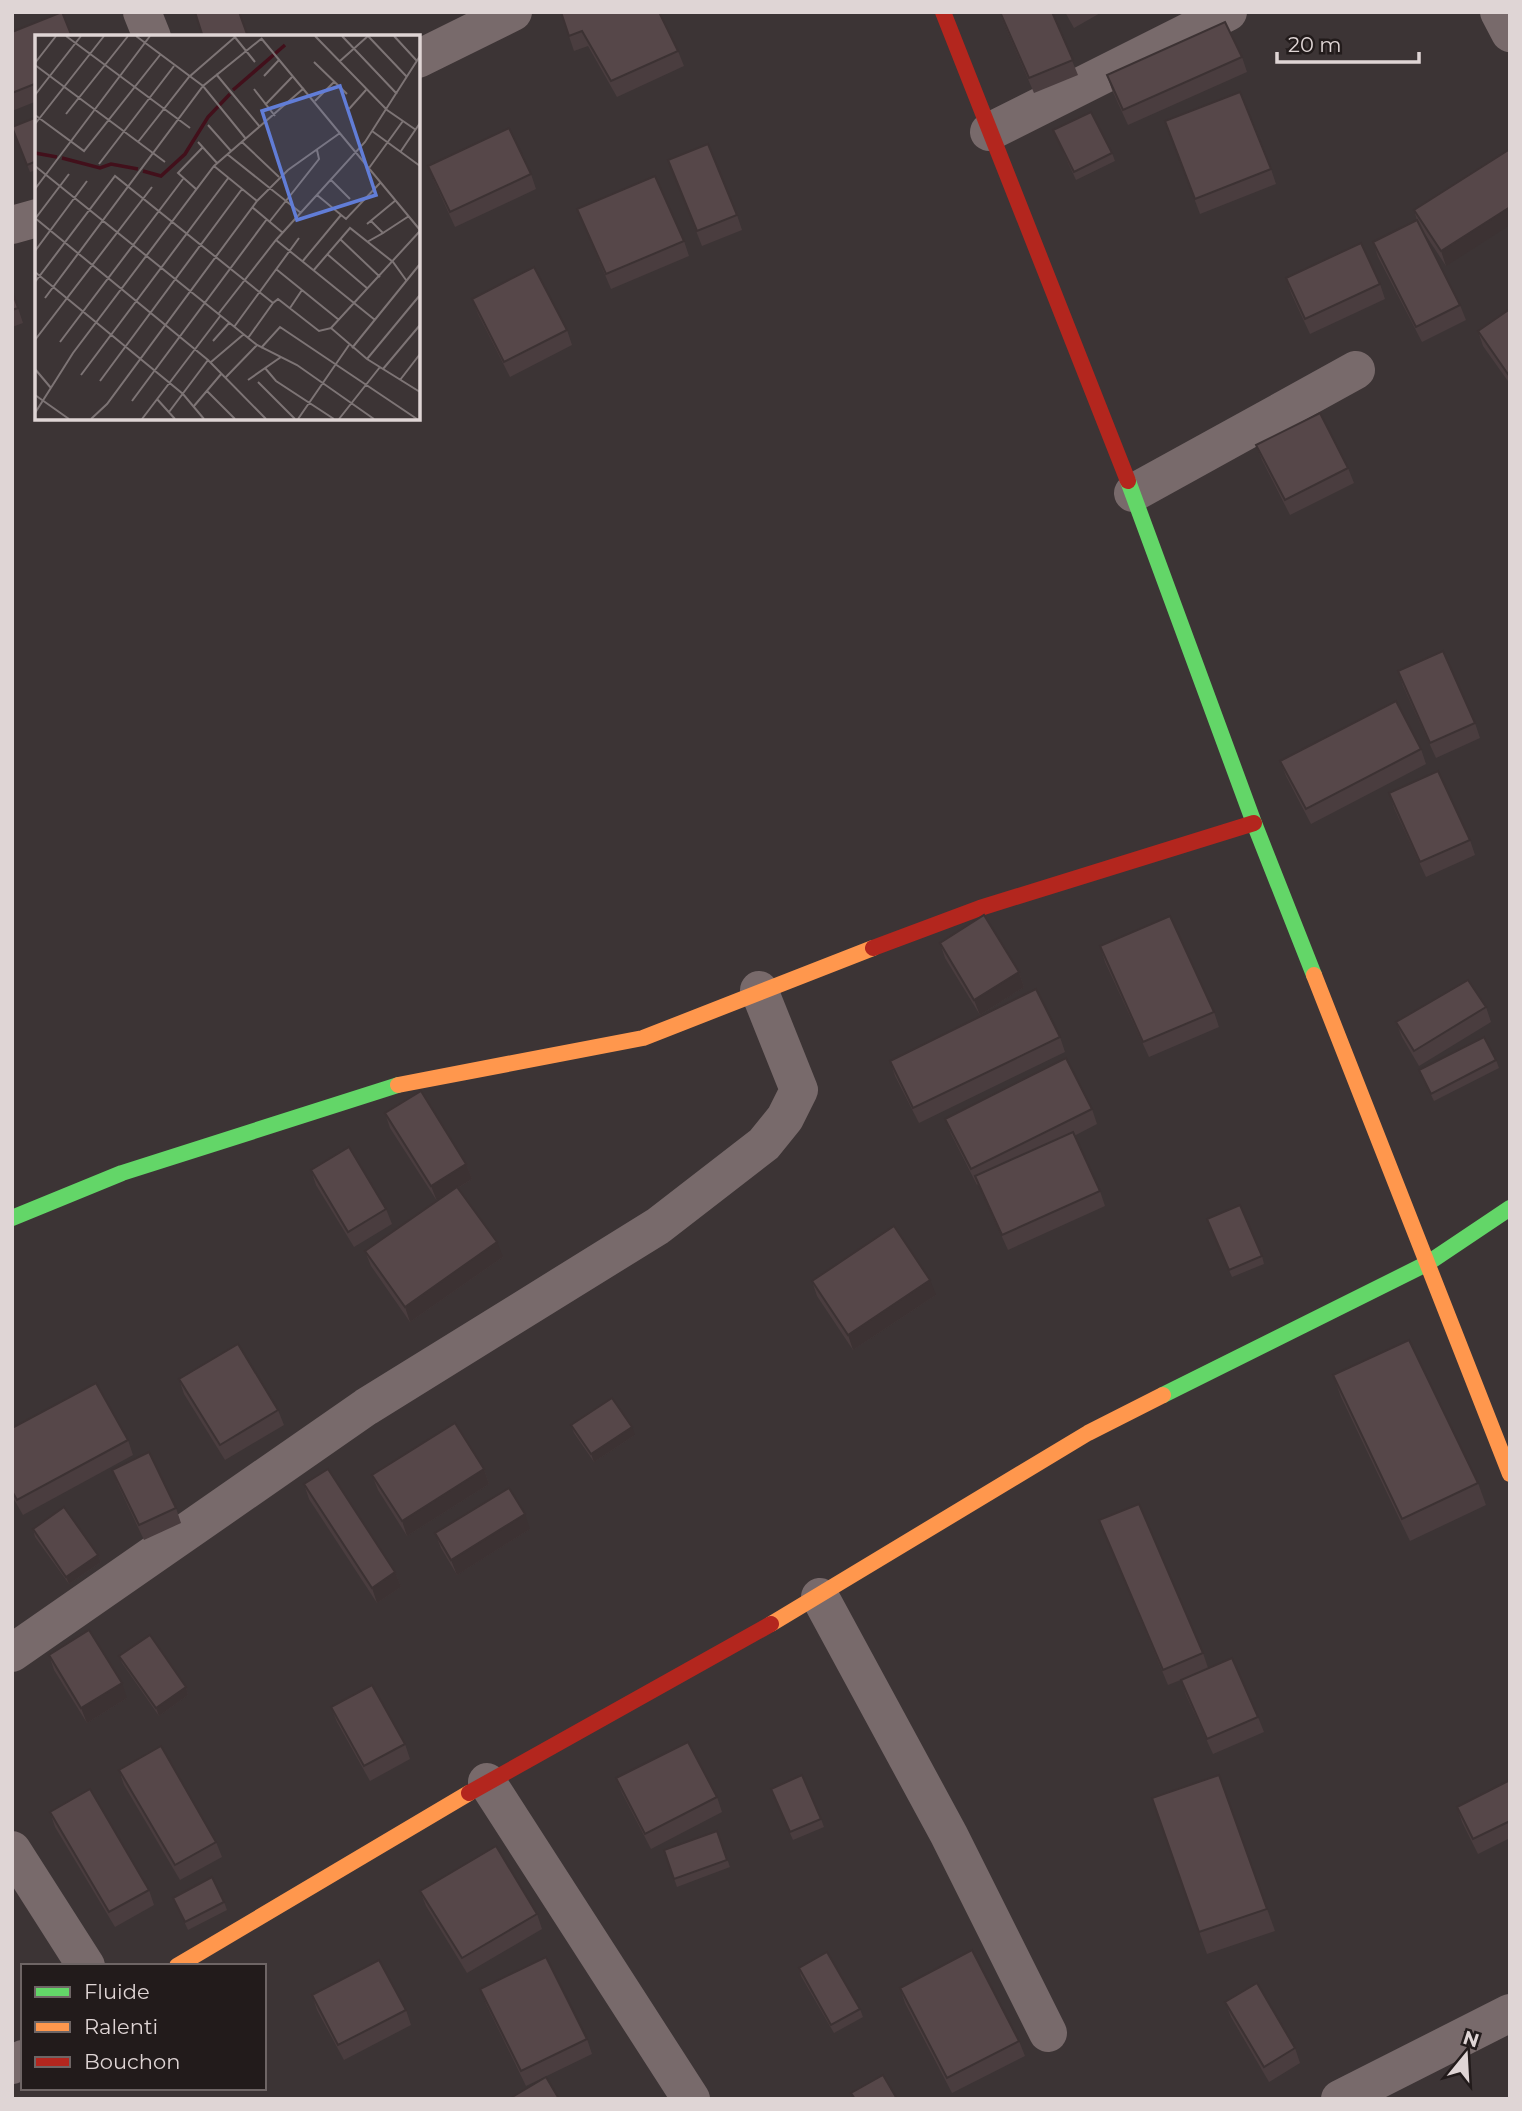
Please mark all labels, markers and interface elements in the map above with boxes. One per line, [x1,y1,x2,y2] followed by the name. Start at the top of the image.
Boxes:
[1277,21,1419,65] scale bar
[1288,32,1342,57] text: 20 m
[35,35,420,420] inset map
[21,1964,266,2090] legend
[84,1979,150,2004] text: Fluide
[84,2014,158,2039] text: Ralenti
[1431,2020,1501,2090] north arrow
[1460,2026,1482,2053] text: N
[84,2049,180,2074] text: Bouchon

